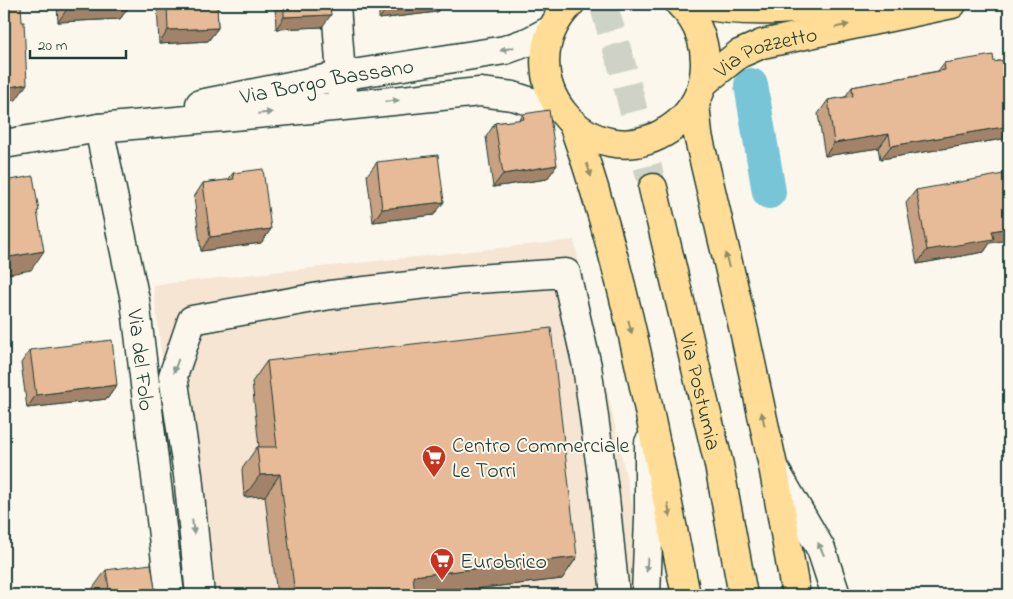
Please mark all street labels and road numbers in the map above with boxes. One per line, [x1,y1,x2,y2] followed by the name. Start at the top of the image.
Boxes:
[707,20,821,88] street label: Via Pozzetto
[237,52,416,115] street label: Via Borgo Bassano
[117,306,161,413] street label: Via del Folo
[669,329,728,454] street label: Via Postumia

